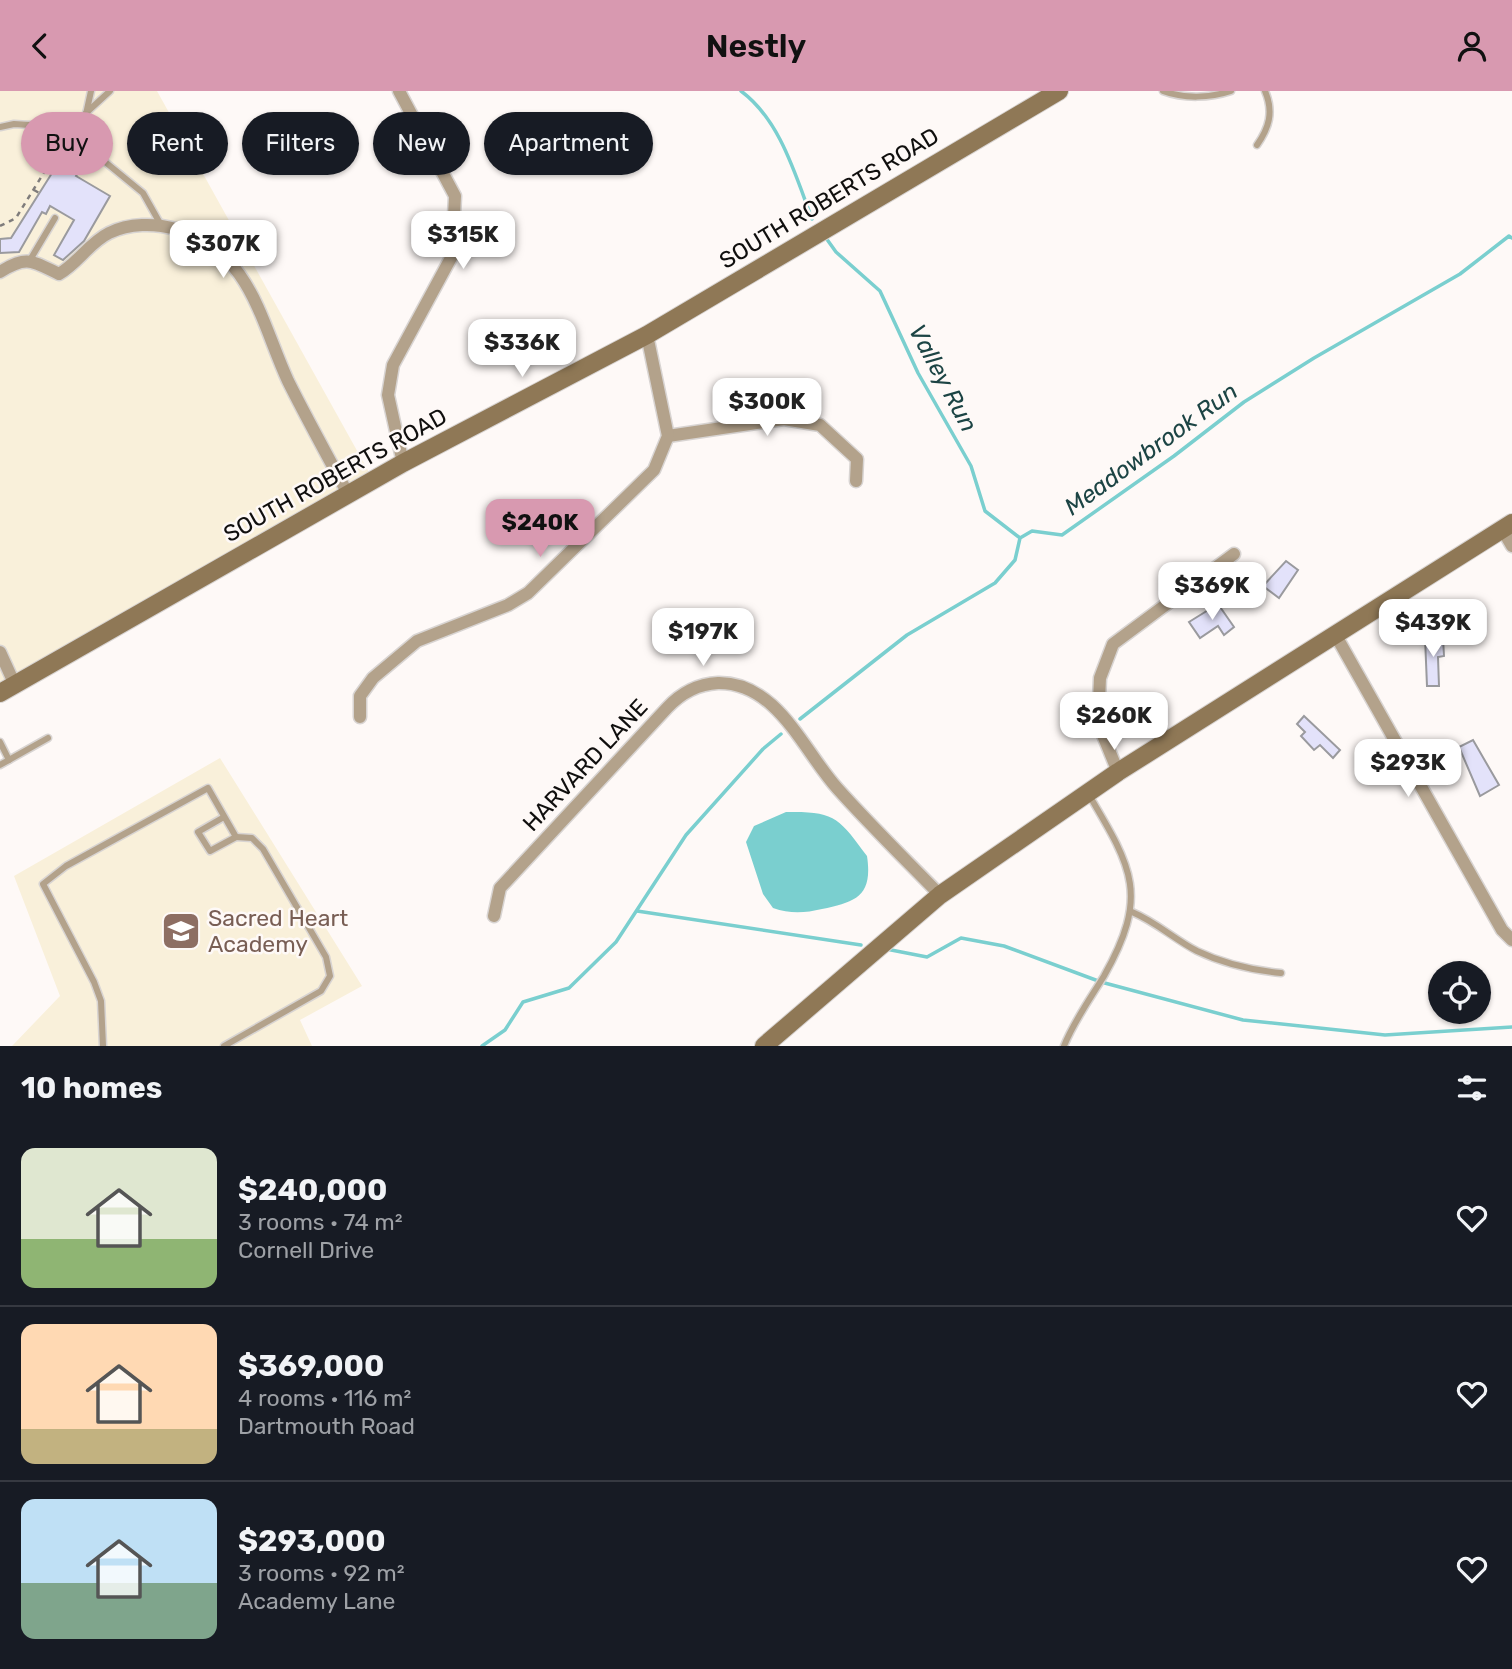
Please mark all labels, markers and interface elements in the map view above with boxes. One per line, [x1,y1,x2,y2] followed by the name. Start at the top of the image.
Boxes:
[21,27,59,65] icon: back
[706,27,806,65] text: Nestly
[1453,27,1491,65] icon: person
[21,112,113,175] chip: Buy
[127,112,228,175] chip: Rent
[242,112,359,175] chip: Filters
[373,112,470,175] chip: New
[484,112,653,175] chip: Apartment
[714,121,944,275] street label: SOUTH ROBERTS ROAD
[414,211,512,271] pin: $315K
[427,220,499,248] text: $315K
[174,221,272,280] pin: $307K
[186,229,260,257] text: $307K
[903,319,983,437] water label: Valley Run
[473,320,571,379] pin: $336K
[484,328,560,356] text: $336K
[1059,377,1243,521] water label: Meadowbrook Run
[718,379,816,438] pin: $300K
[728,387,806,415] text: $300K
[218,402,452,548] street label: SOUTH ROBERTS ROAD
[491,499,589,559] pin: $240K
[502,508,578,536] text: $240K
[1163,563,1261,622] pin: $369K
[1174,571,1250,599] text: $369K
[1384,599,1482,659] pin: $439K
[1395,608,1471,636] text: $439K
[654,609,752,668] pin: $197K
[668,617,738,645] text: $197K
[517,693,653,837] street label: HARVARD LANE
[1065,693,1163,752] pin: $260K
[1076,701,1152,729] text: $260K
[1359,739,1457,799] pin: $293K
[1370,748,1446,776] text: $293K
[208,904,348,958] place label: Sacred Heart Academy
[160,910,202,952] school or university icon: Sacred Heart Academy
[1428,961,1491,1024] map controls
[1428,961,1491,1024] button: locate
[1453,1069,1491,1107] icon: filters
[21,1070,162,1106] text: 10 homes
[238,1172,387,1208] text: $240,000
[77,1176,161,1260] icon: home
[1453,1199,1491,1237] icon: heart
[238,1208,403,1236] text: 3 rooms · 74 m²
[238,1236,374,1264] text: Cornell Drive
[238,1348,384,1384] text: $369,000
[77,1352,161,1436] icon: home
[1453,1375,1491,1413] icon: heart
[238,1384,411,1412] text: 4 rooms · 116 m²
[238,1412,415,1440] text: Dartmouth Road
[238,1523,386,1559] text: $293,000
[77,1527,161,1611] icon: home
[1453,1550,1491,1588] icon: heart
[238,1559,404,1587] text: 3 rooms · 92 m²
[238,1587,396,1615] text: Academy Lane

